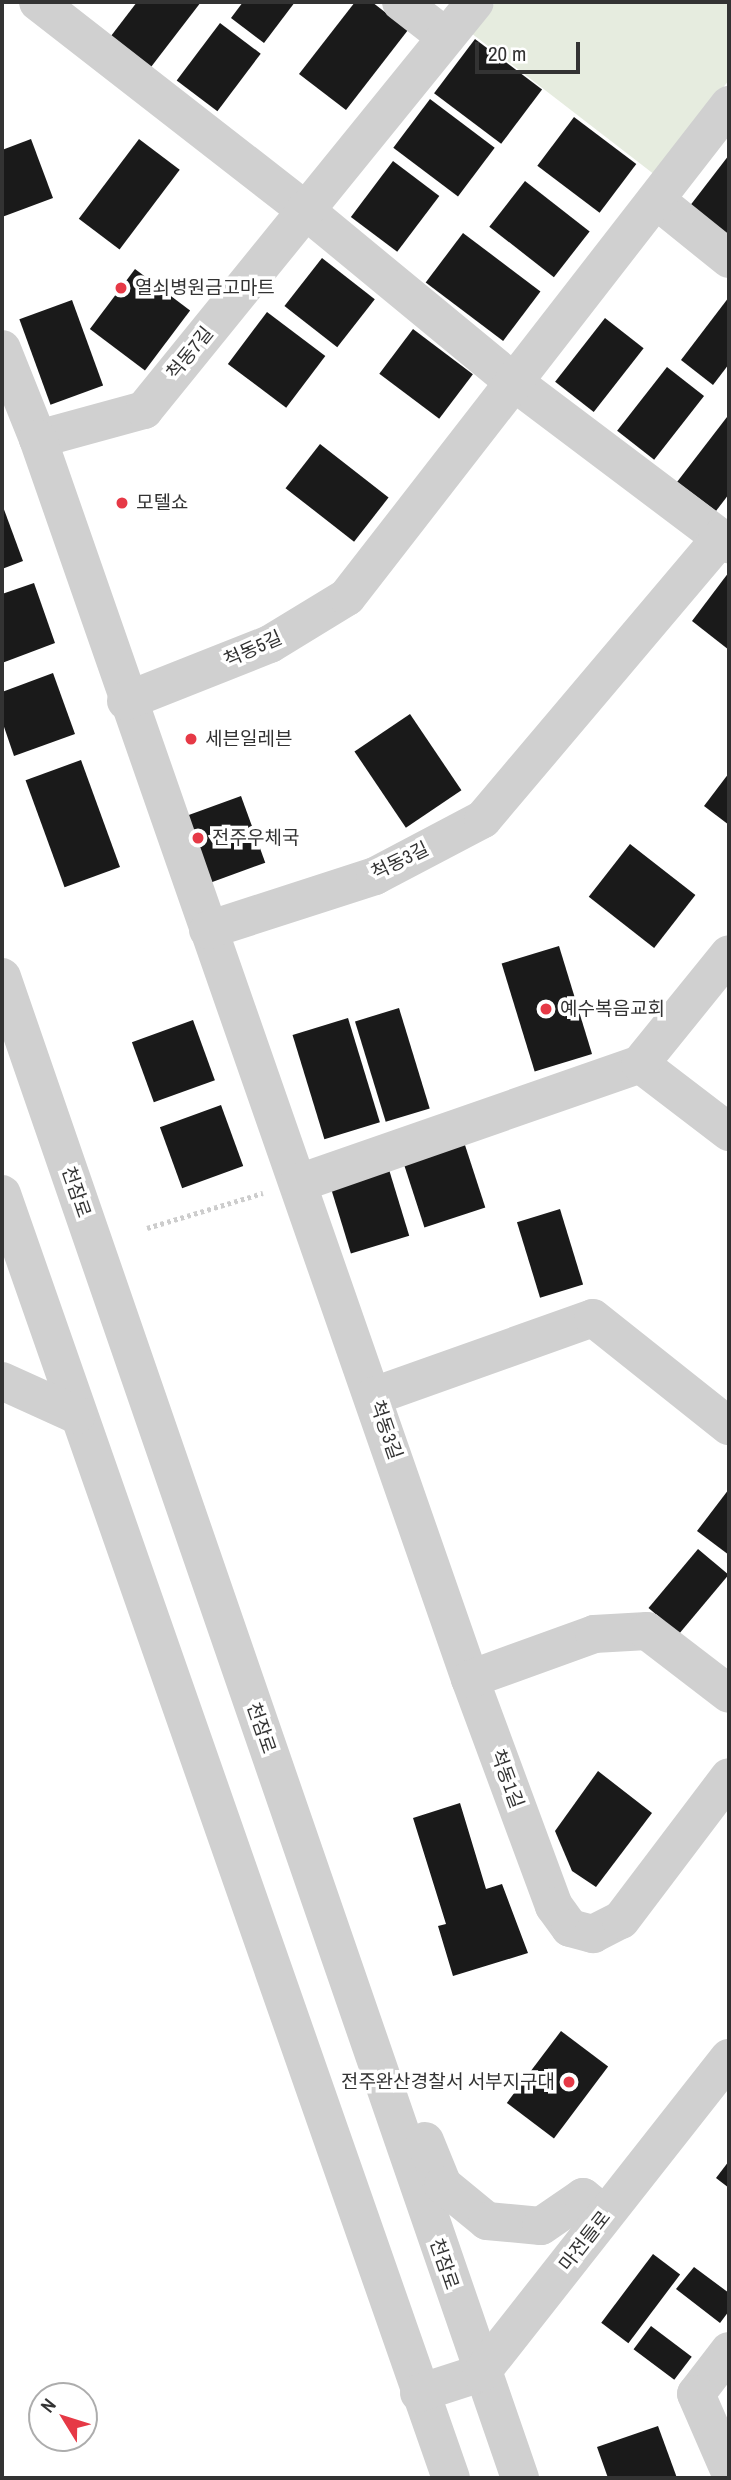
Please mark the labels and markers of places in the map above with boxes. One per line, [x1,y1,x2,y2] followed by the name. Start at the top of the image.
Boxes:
[135,277,275,299] place label: 열쇠병원금고마트
[113,280,129,296] marker: 열쇠병원금고마트
[136,492,188,514] place label: 모텔쇼
[114,495,130,511] marker: 모텔쇼
[205,728,292,750] place label: 세븐일레븐
[183,731,199,747] marker: 세븐일레븐
[212,827,299,849] place label: 전주우체국
[190,830,206,846] marker: 전주우체국
[560,998,665,1020] place label: 예수복음교회
[538,1001,554,1017] marker: 예수복음교회
[341,2071,555,2093] place label: 전주완산경찰서 서부지구대
[561,2074,577,2090] marker: 전주완산경찰서 서부지구대

